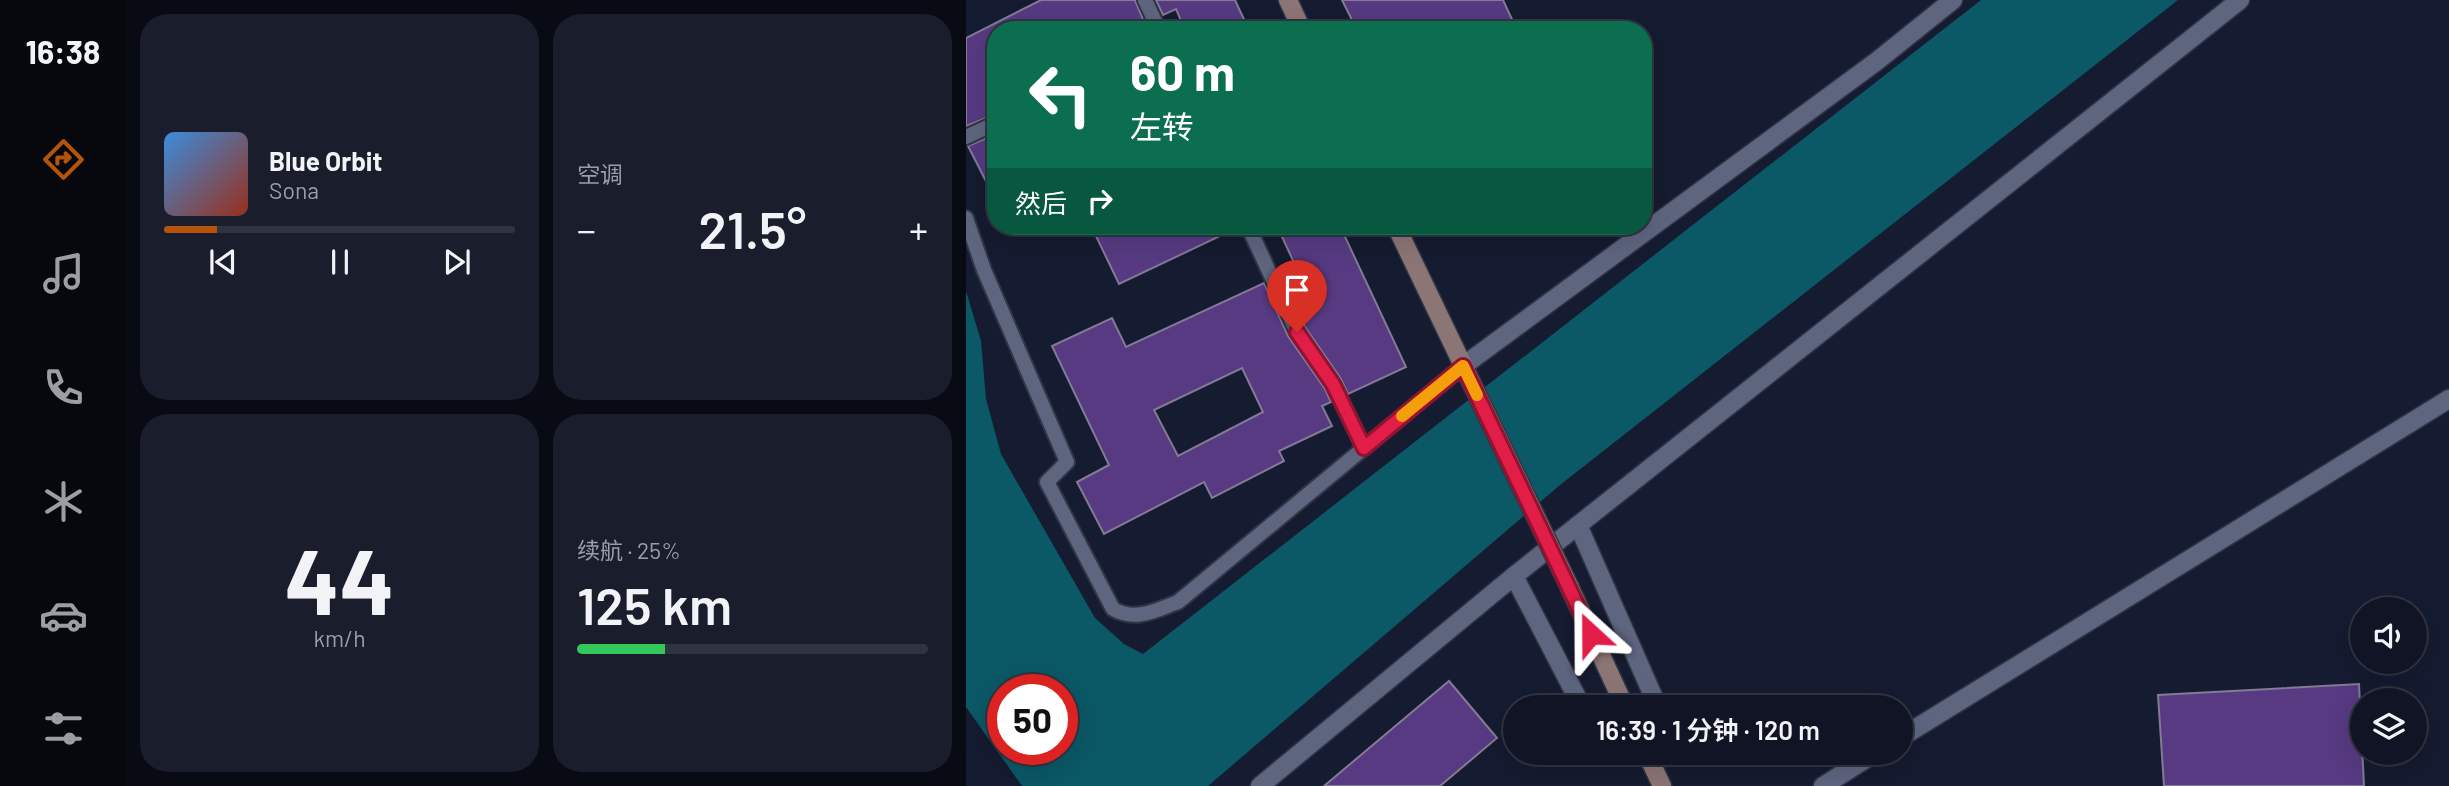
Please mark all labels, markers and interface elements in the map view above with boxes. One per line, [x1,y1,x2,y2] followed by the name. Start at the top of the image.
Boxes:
[26,32,100,70] text: 16:38
[1130,42,1235,101] text: 60 m
[1015,49,1106,140] icon: left
[1130,107,1194,145] text: 左转
[39,135,88,184] icon: directions
[269,145,382,176] text: Blue Orbit
[577,160,623,188] text: 空调
[269,176,319,204] text: Sona
[1081,182,1119,220] icon: right
[1015,187,1067,218] text: 然后
[699,197,806,259] text: 21.5°
[577,206,596,252] text: −
[909,206,928,252] text: +
[204,243,242,281] icon: previous
[321,243,359,281] icon: pause
[438,243,476,281] icon: next
[39,249,88,298] icon: music
[1267,260,1327,332] pin
[1278,271,1316,309] icon: arrive
[39,363,88,412] icon: phone
[39,477,88,526] icon: climate
[284,524,395,633] text: 44
[577,536,681,564] text: 续航 · 25%
[577,573,732,635] text: 125 km
[39,591,88,640] icon: car
[1554,597,1628,671] position arrow
[2350,597,2427,765] map controls
[2350,597,2427,674] button: sound
[313,624,366,652] text: km/h
[987,674,1078,765] speed limit sign: 50
[2350,688,2427,765] button: layers
[39,704,88,753] icon: filters
[1596,714,1820,745] text: 16:39 · 1 分钟 · 120 m

